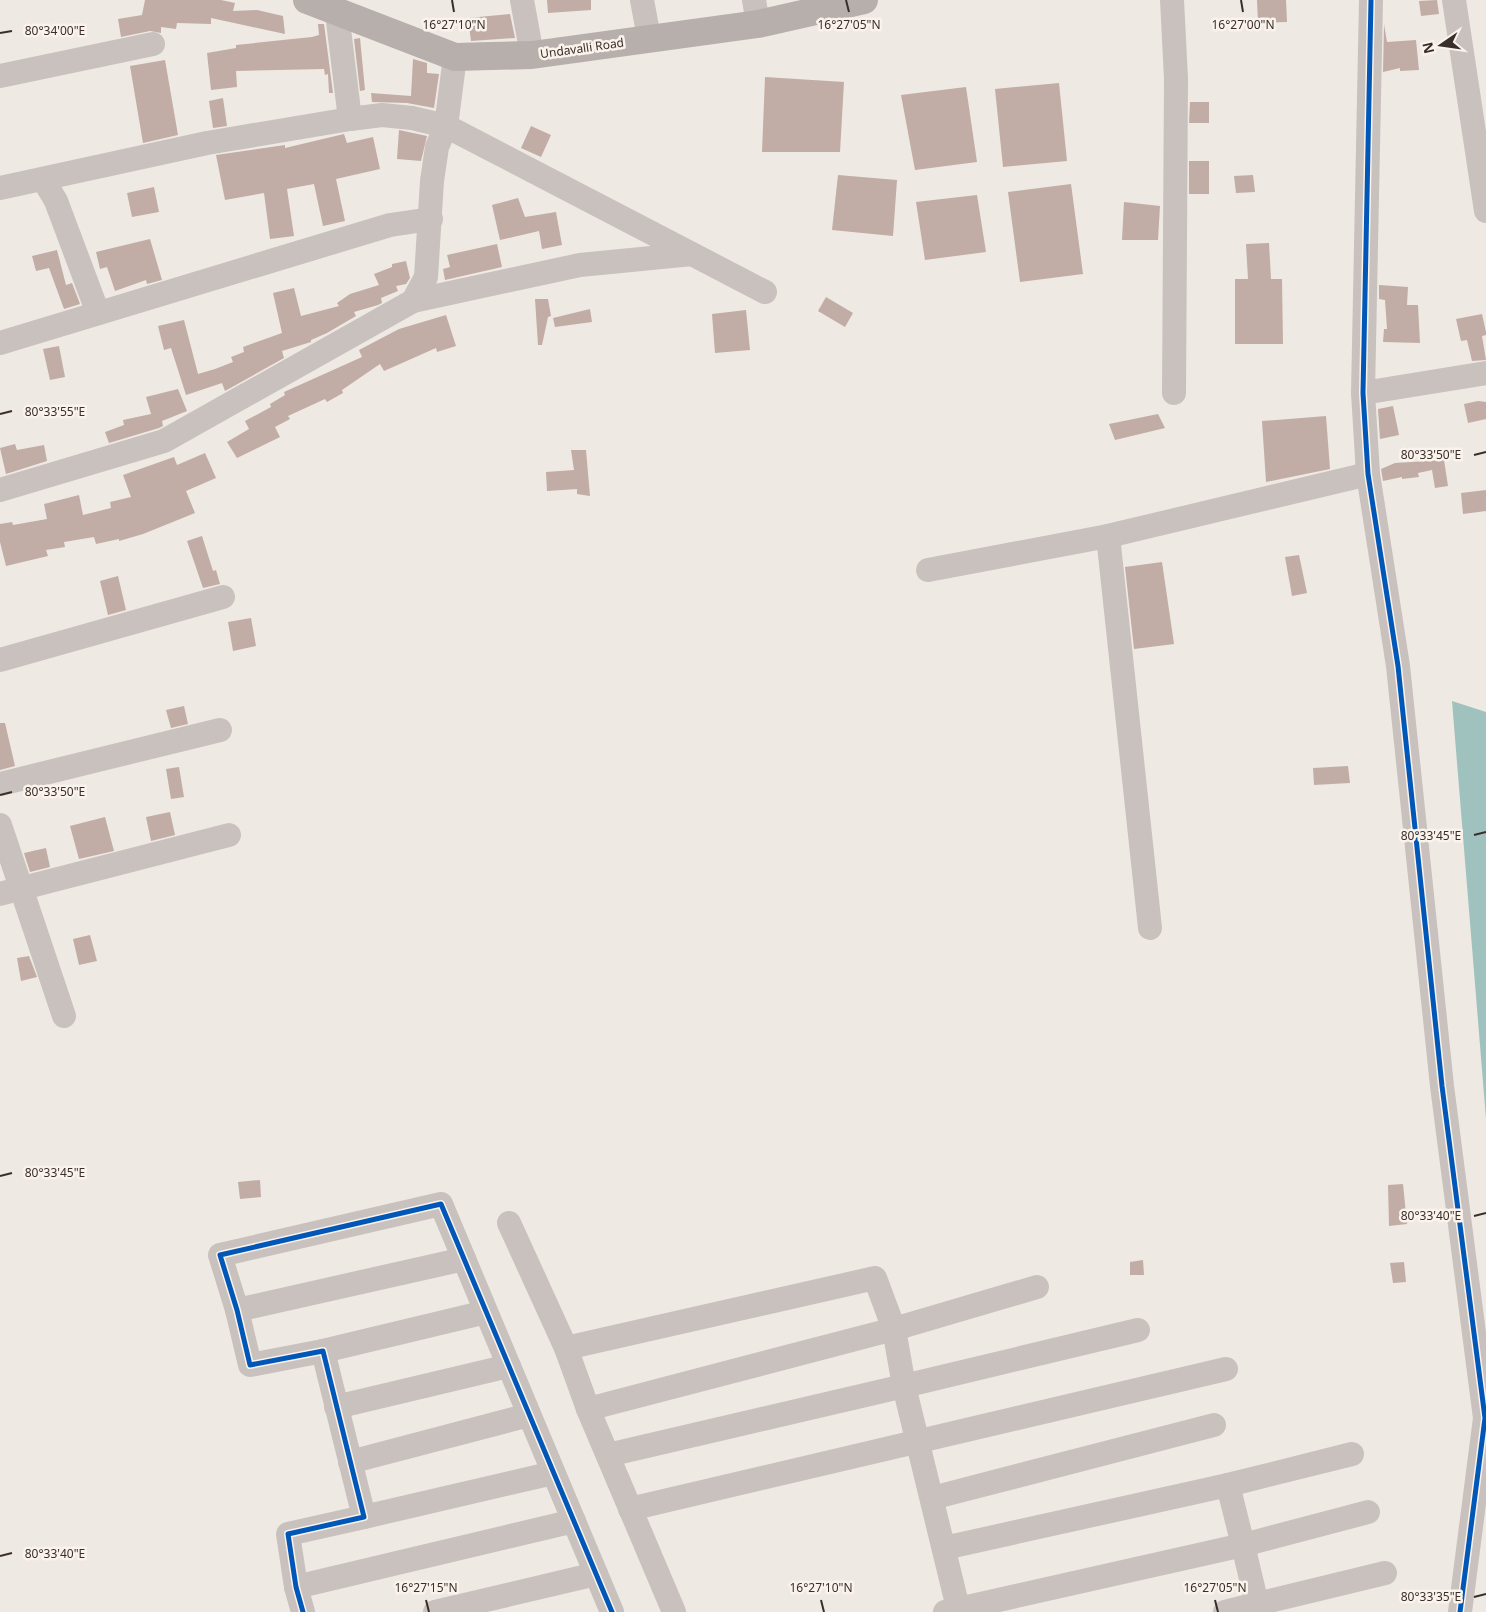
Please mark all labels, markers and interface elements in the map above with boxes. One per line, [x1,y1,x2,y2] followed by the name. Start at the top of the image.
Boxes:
[422,16,486,33] text: 16°27'10"N
[817,16,881,33] text: 16°27'05"N
[1211,16,1275,33] text: 16°27'00"N
[1416,20,1466,70] north arrow
[25,22,85,39] text: 80°34'00"E
[539,34,625,62] street label: Undavalli Road
[1417,40,1438,56] text: N
[25,403,85,420] text: 80°33'55"E
[1401,446,1461,463] text: 80°33'50"E
[25,783,85,800] text: 80°33'50"E
[1401,827,1461,844] text: 80°33'45"E
[25,1164,85,1181] text: 80°33'45"E
[1401,1207,1461,1224] text: 80°33'40"E
[25,1545,85,1562] text: 80°33'40"E
[394,1579,458,1596] text: 16°27'15"N
[789,1579,853,1596] text: 16°27'10"N
[1183,1579,1247,1596] text: 16°27'05"N
[1401,1588,1461,1605] text: 80°33'35"E

